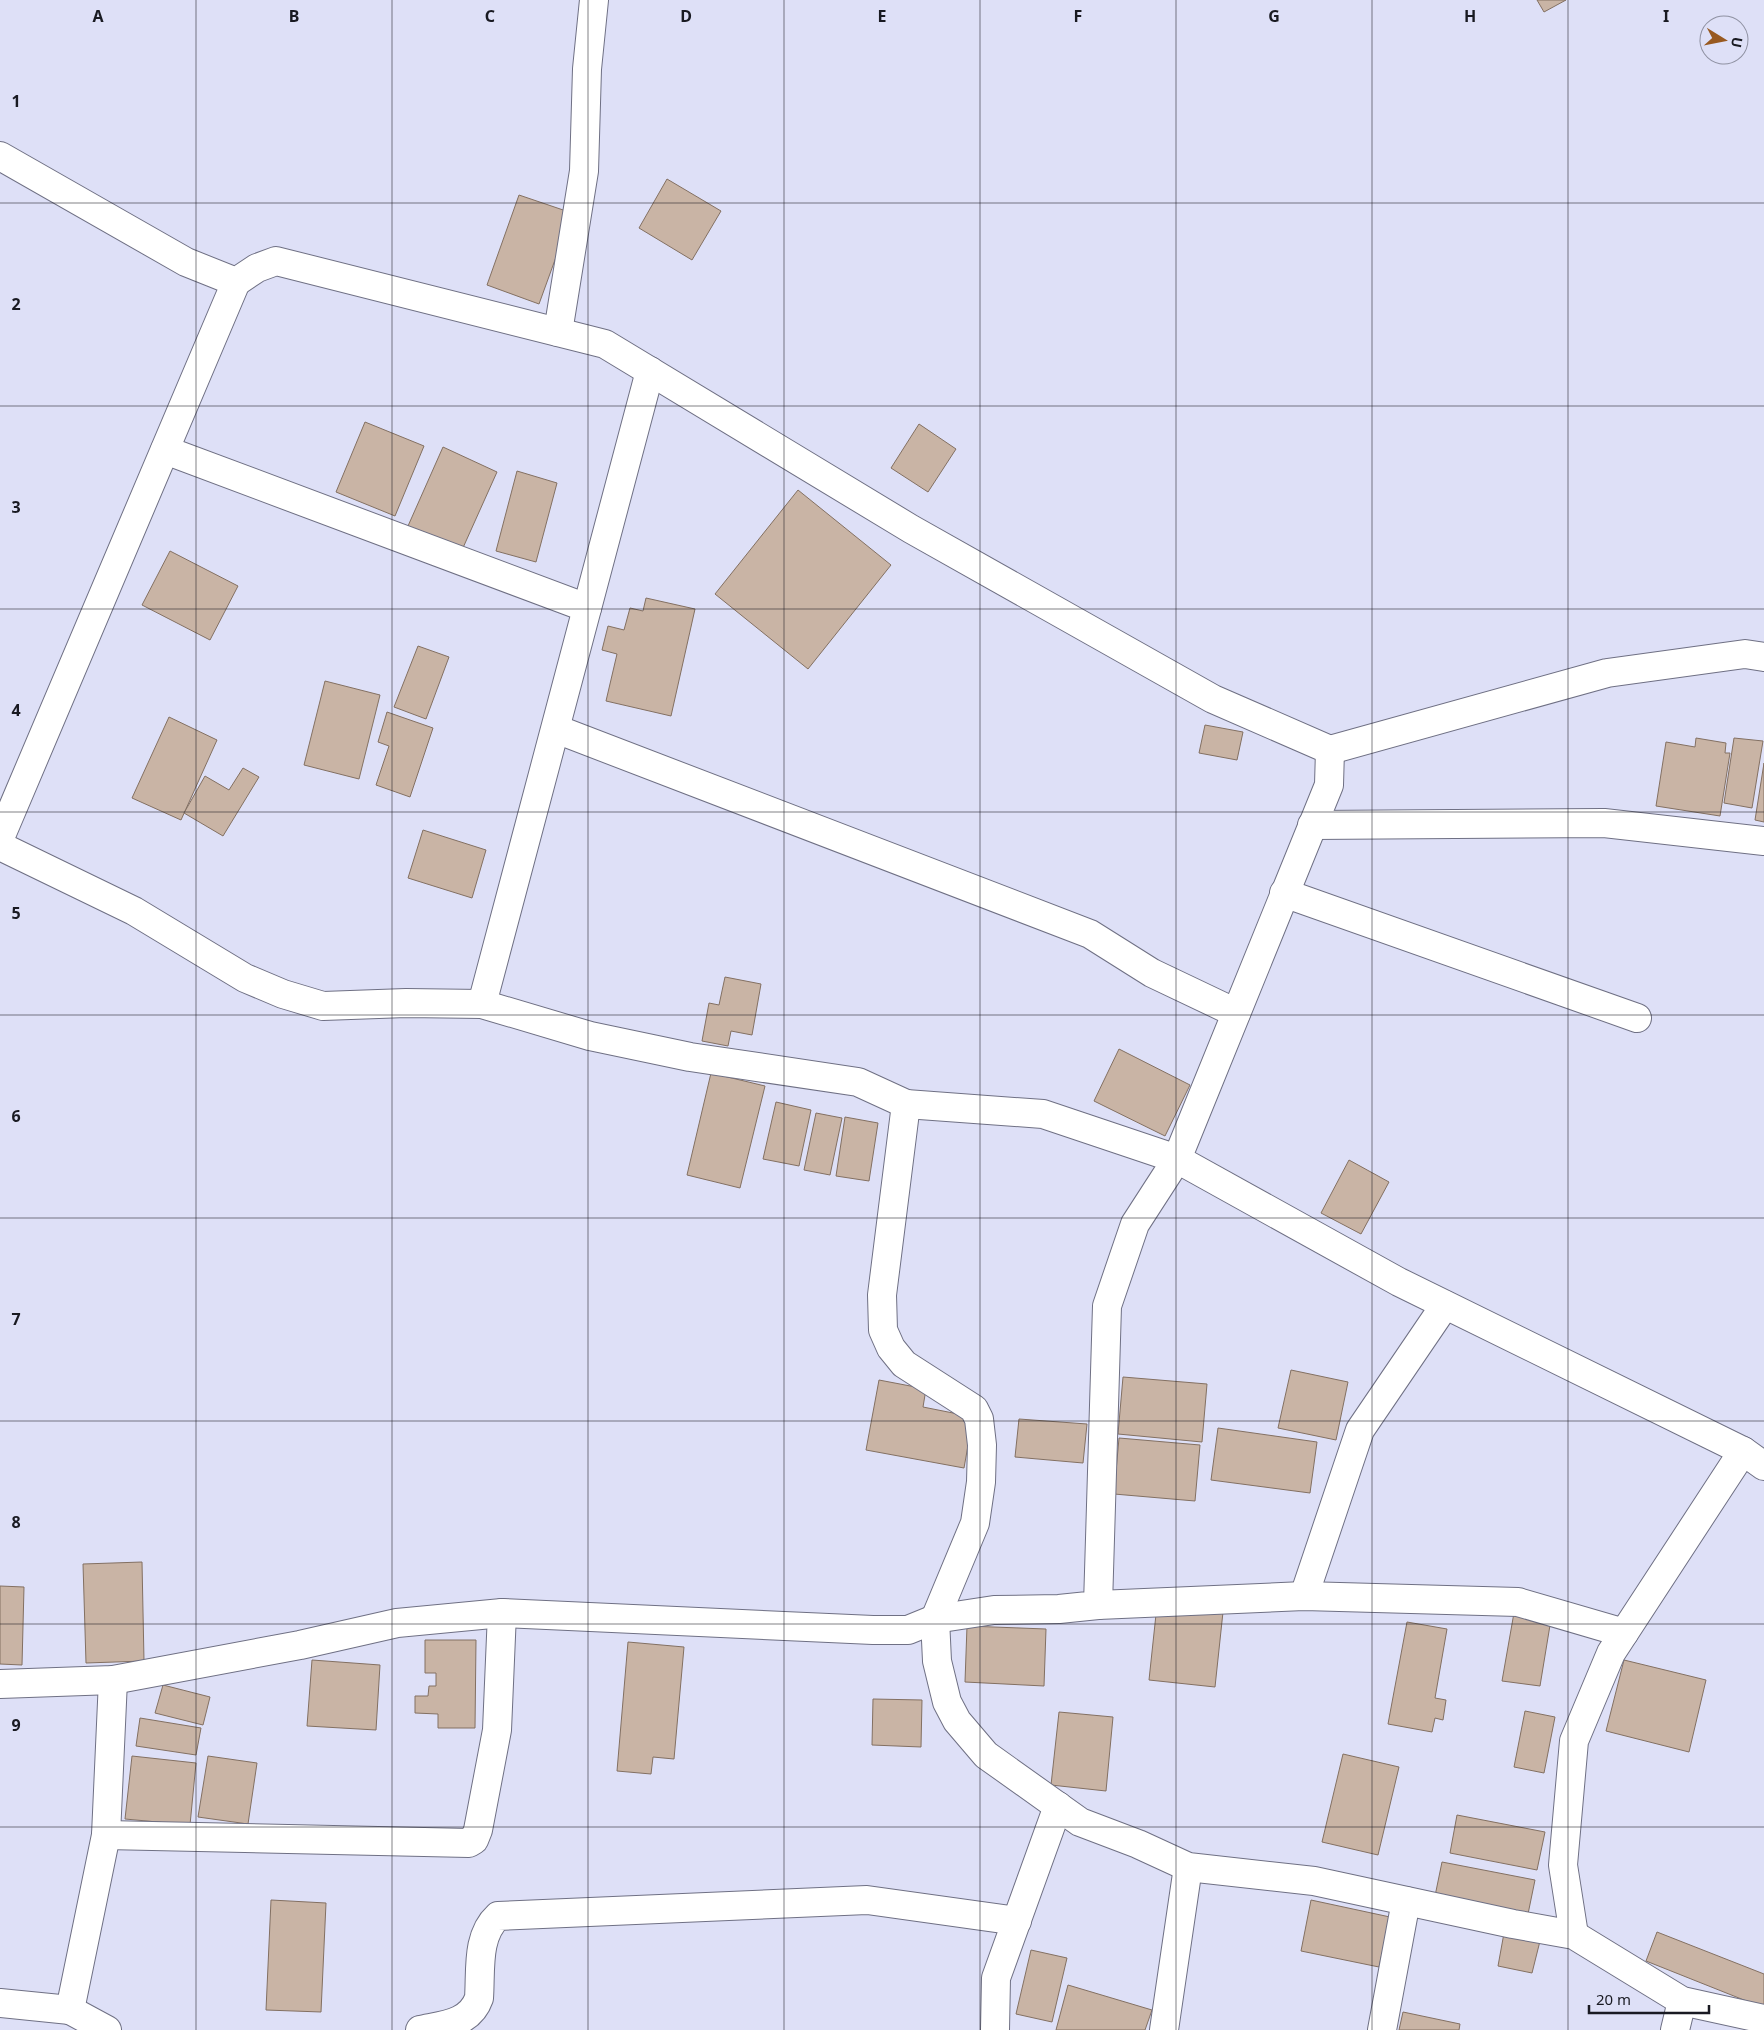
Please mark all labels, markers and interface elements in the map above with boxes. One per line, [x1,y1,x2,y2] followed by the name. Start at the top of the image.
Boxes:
[92,5,104,27] text: A
[289,5,299,27] text: B
[485,5,495,27] text: C
[680,5,692,27] text: D
[878,5,887,27] text: E
[1074,5,1082,27] text: F
[1268,5,1280,27] text: G
[1464,5,1476,27] text: H
[1663,5,1669,27] text: I
[1699,15,1749,65] north arrow
[1727,35,1748,49] text: U
[11,90,21,112] text: 1
[11,293,21,315] text: 2
[11,496,21,518] text: 3
[11,699,21,721] text: 4
[11,902,21,924] text: 5
[11,1105,21,1127] text: 6
[11,1308,21,1330] text: 7
[11,1511,21,1533] text: 8
[11,1714,21,1736] text: 9
[1589,1982,1709,2014] scale bar
[1596,1989,1631,2009] text: 20 m

